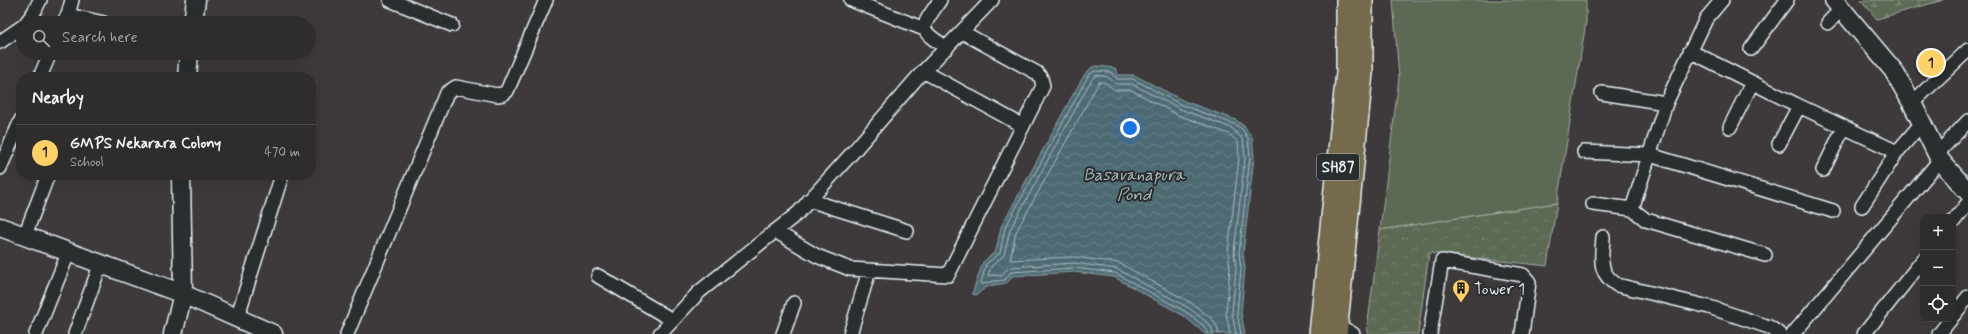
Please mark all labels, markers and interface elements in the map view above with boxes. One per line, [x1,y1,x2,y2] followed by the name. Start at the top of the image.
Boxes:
[16,16,316,60] search box
[30,27,52,49] icon: search
[62,28,138,48] text: Search here
[1918,48,1944,78] pin: 1
[32,87,84,109] text: Nearby
[1120,118,1140,138] your location
[70,134,221,154] text: GMPS Nekarara Colony
[42,144,48,161] text: 1
[264,144,300,161] text: 470 m
[70,154,104,171] text: School
[1317,154,1359,180] road number: SH87
[1083,164,1186,206] water label: Basavanapura Pond
[1920,214,1956,322] map controls
[1920,214,1956,250] button: +
[1920,250,1956,286] button: −
[1451,278,1471,303] building icon: Tower 1
[1474,279,1525,300] place label: Tower 1
[1920,286,1956,322] button: locate

